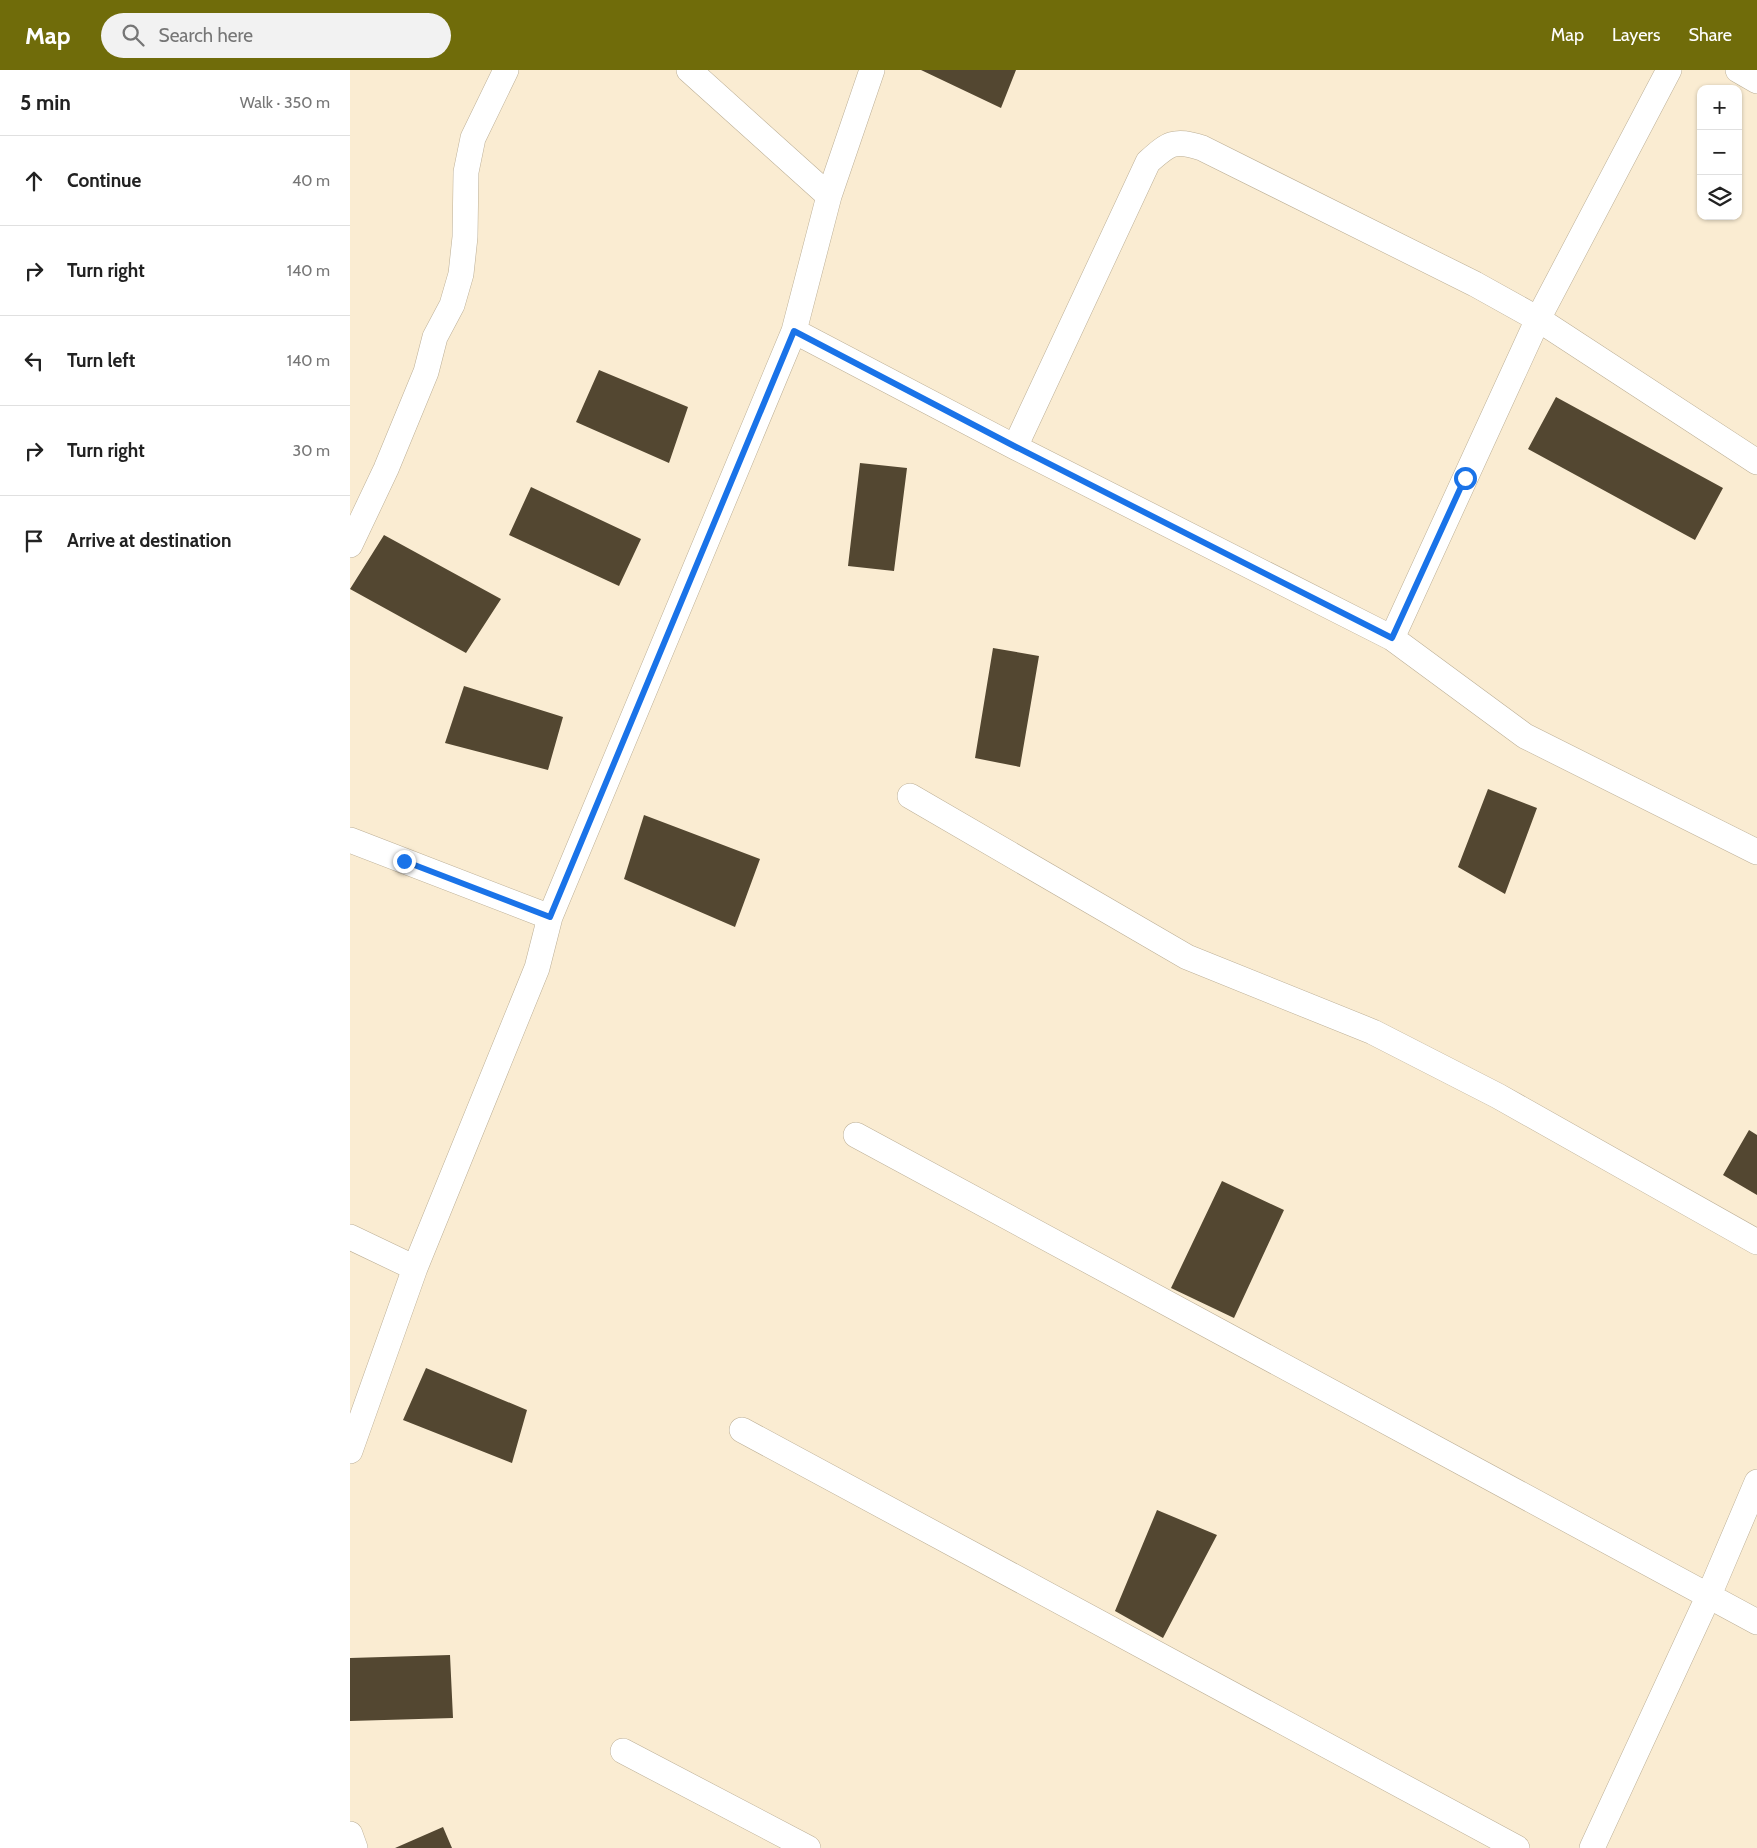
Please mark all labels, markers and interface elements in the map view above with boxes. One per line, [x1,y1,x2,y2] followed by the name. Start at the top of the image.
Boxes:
[101,13,451,58] search box
[25,21,71,50] text: Map
[119,21,147,49] icon: search
[159,24,253,47] text: Search here
[1551,24,1584,46] text: Map
[1612,24,1661,46] text: Layers
[1689,24,1732,46] text: Share
[1697,85,1742,220] map controls
[1697,85,1742,130] button: +
[20,90,71,115] text: 5 min
[240,93,330,112] text: Walk · 350 m
[1697,130,1742,175] button: −
[20,167,48,195] icon: ahead
[67,169,141,192] text: Continue
[292,171,330,190] text: 40 m
[1697,175,1742,220] button: layers
[20,257,48,285] icon: right
[67,259,145,282] text: Turn right
[287,261,330,280] text: 140 m
[20,347,48,375] icon: left
[67,349,135,372] text: Turn left
[287,351,330,370] text: 140 m
[20,437,48,465] icon: right
[67,439,145,462] text: Turn right
[293,441,330,460] text: 30 m
[1454,467,1477,490] route start
[20,527,48,555] icon: arrive
[67,529,231,552] text: Arrive at destination
[393,850,416,873] route end

